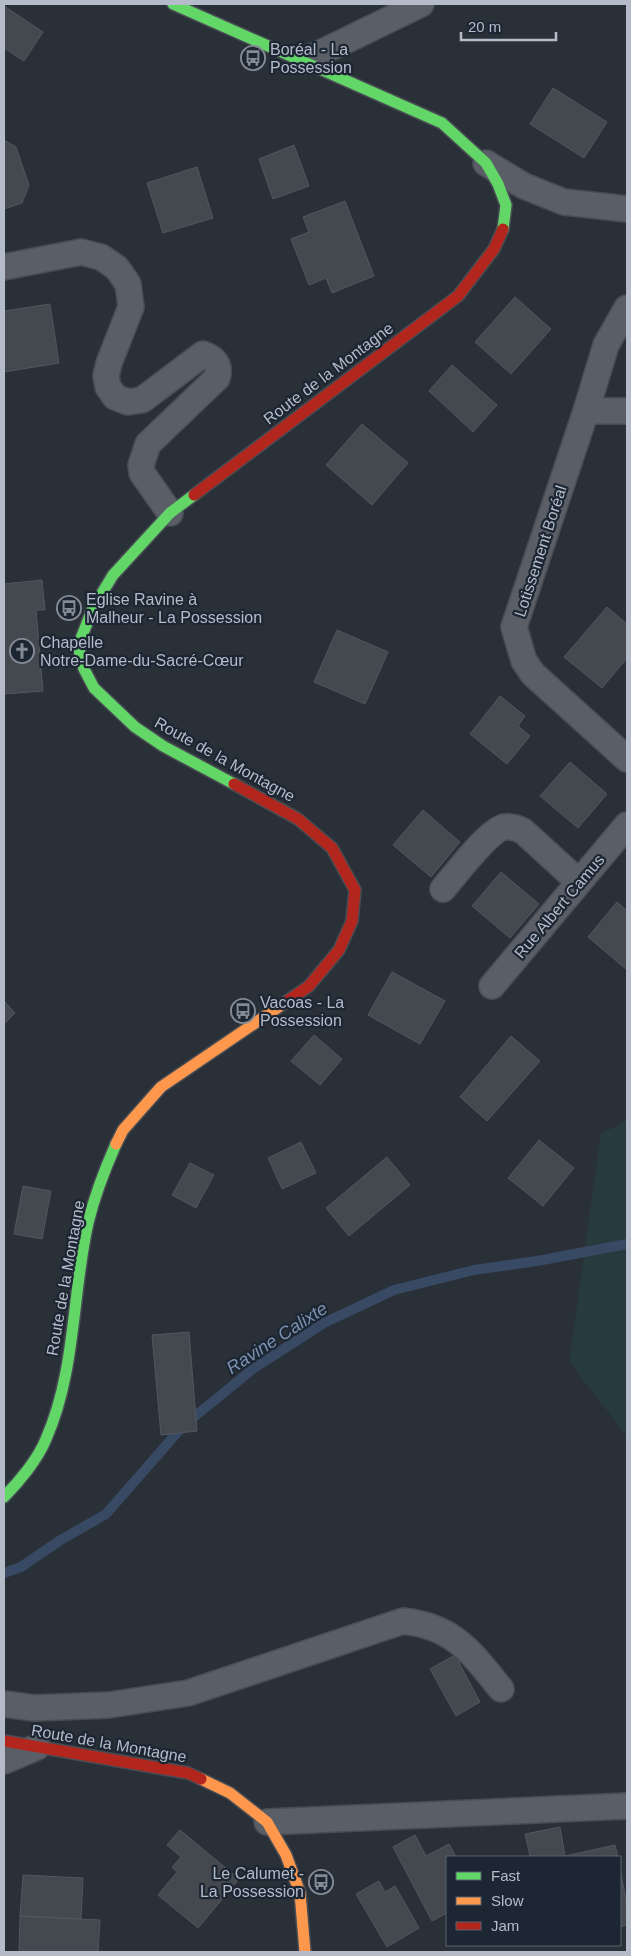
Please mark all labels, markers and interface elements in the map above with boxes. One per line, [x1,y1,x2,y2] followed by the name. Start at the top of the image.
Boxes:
[461,10,556,42] scale bar
[468,18,501,35] text: 20 m
[270,41,352,76] place label: Boréal - La Possession
[240,45,266,71] bus stop icon: Boréal - La Possession
[260,319,396,428] street label: Route de la Montagne
[511,483,570,619] street label: Lotissement Boréal
[86,591,262,626] place label: Eglise Ravine à Malheur - La Possession
[56,595,82,621] bus stop icon: Eglise Ravine à Malheur - La Possession
[40,634,244,669] place label: Chapelle Notre-Dame-du-Sacré-Cœur
[9,638,35,664] church icon: Chapelle Notre-Dame-du-Sacré-Cœur
[152,714,298,805] street label: Route de la Montagne
[511,851,608,962] street label: Rue Albert Camus
[260,994,344,1029] place label: Vacoas - La Possession
[230,998,256,1024] bus stop icon: Vacoas - La Possession
[43,1199,88,1357] street label: Route de la Montagne
[223,1298,331,1378] water label: Ravine Calixte
[30,1721,188,1766] street label: Route de la Montagne
[446,1856,621,1946] legend
[200,1865,304,1900] place label: Le Calumet - La Possession
[491,1867,521,1884] text: Fast
[308,1869,334,1895] bus stop icon: Le Calumet - La Possession
[491,1892,524,1909] text: Slow
[491,1917,519,1934] text: Jam

